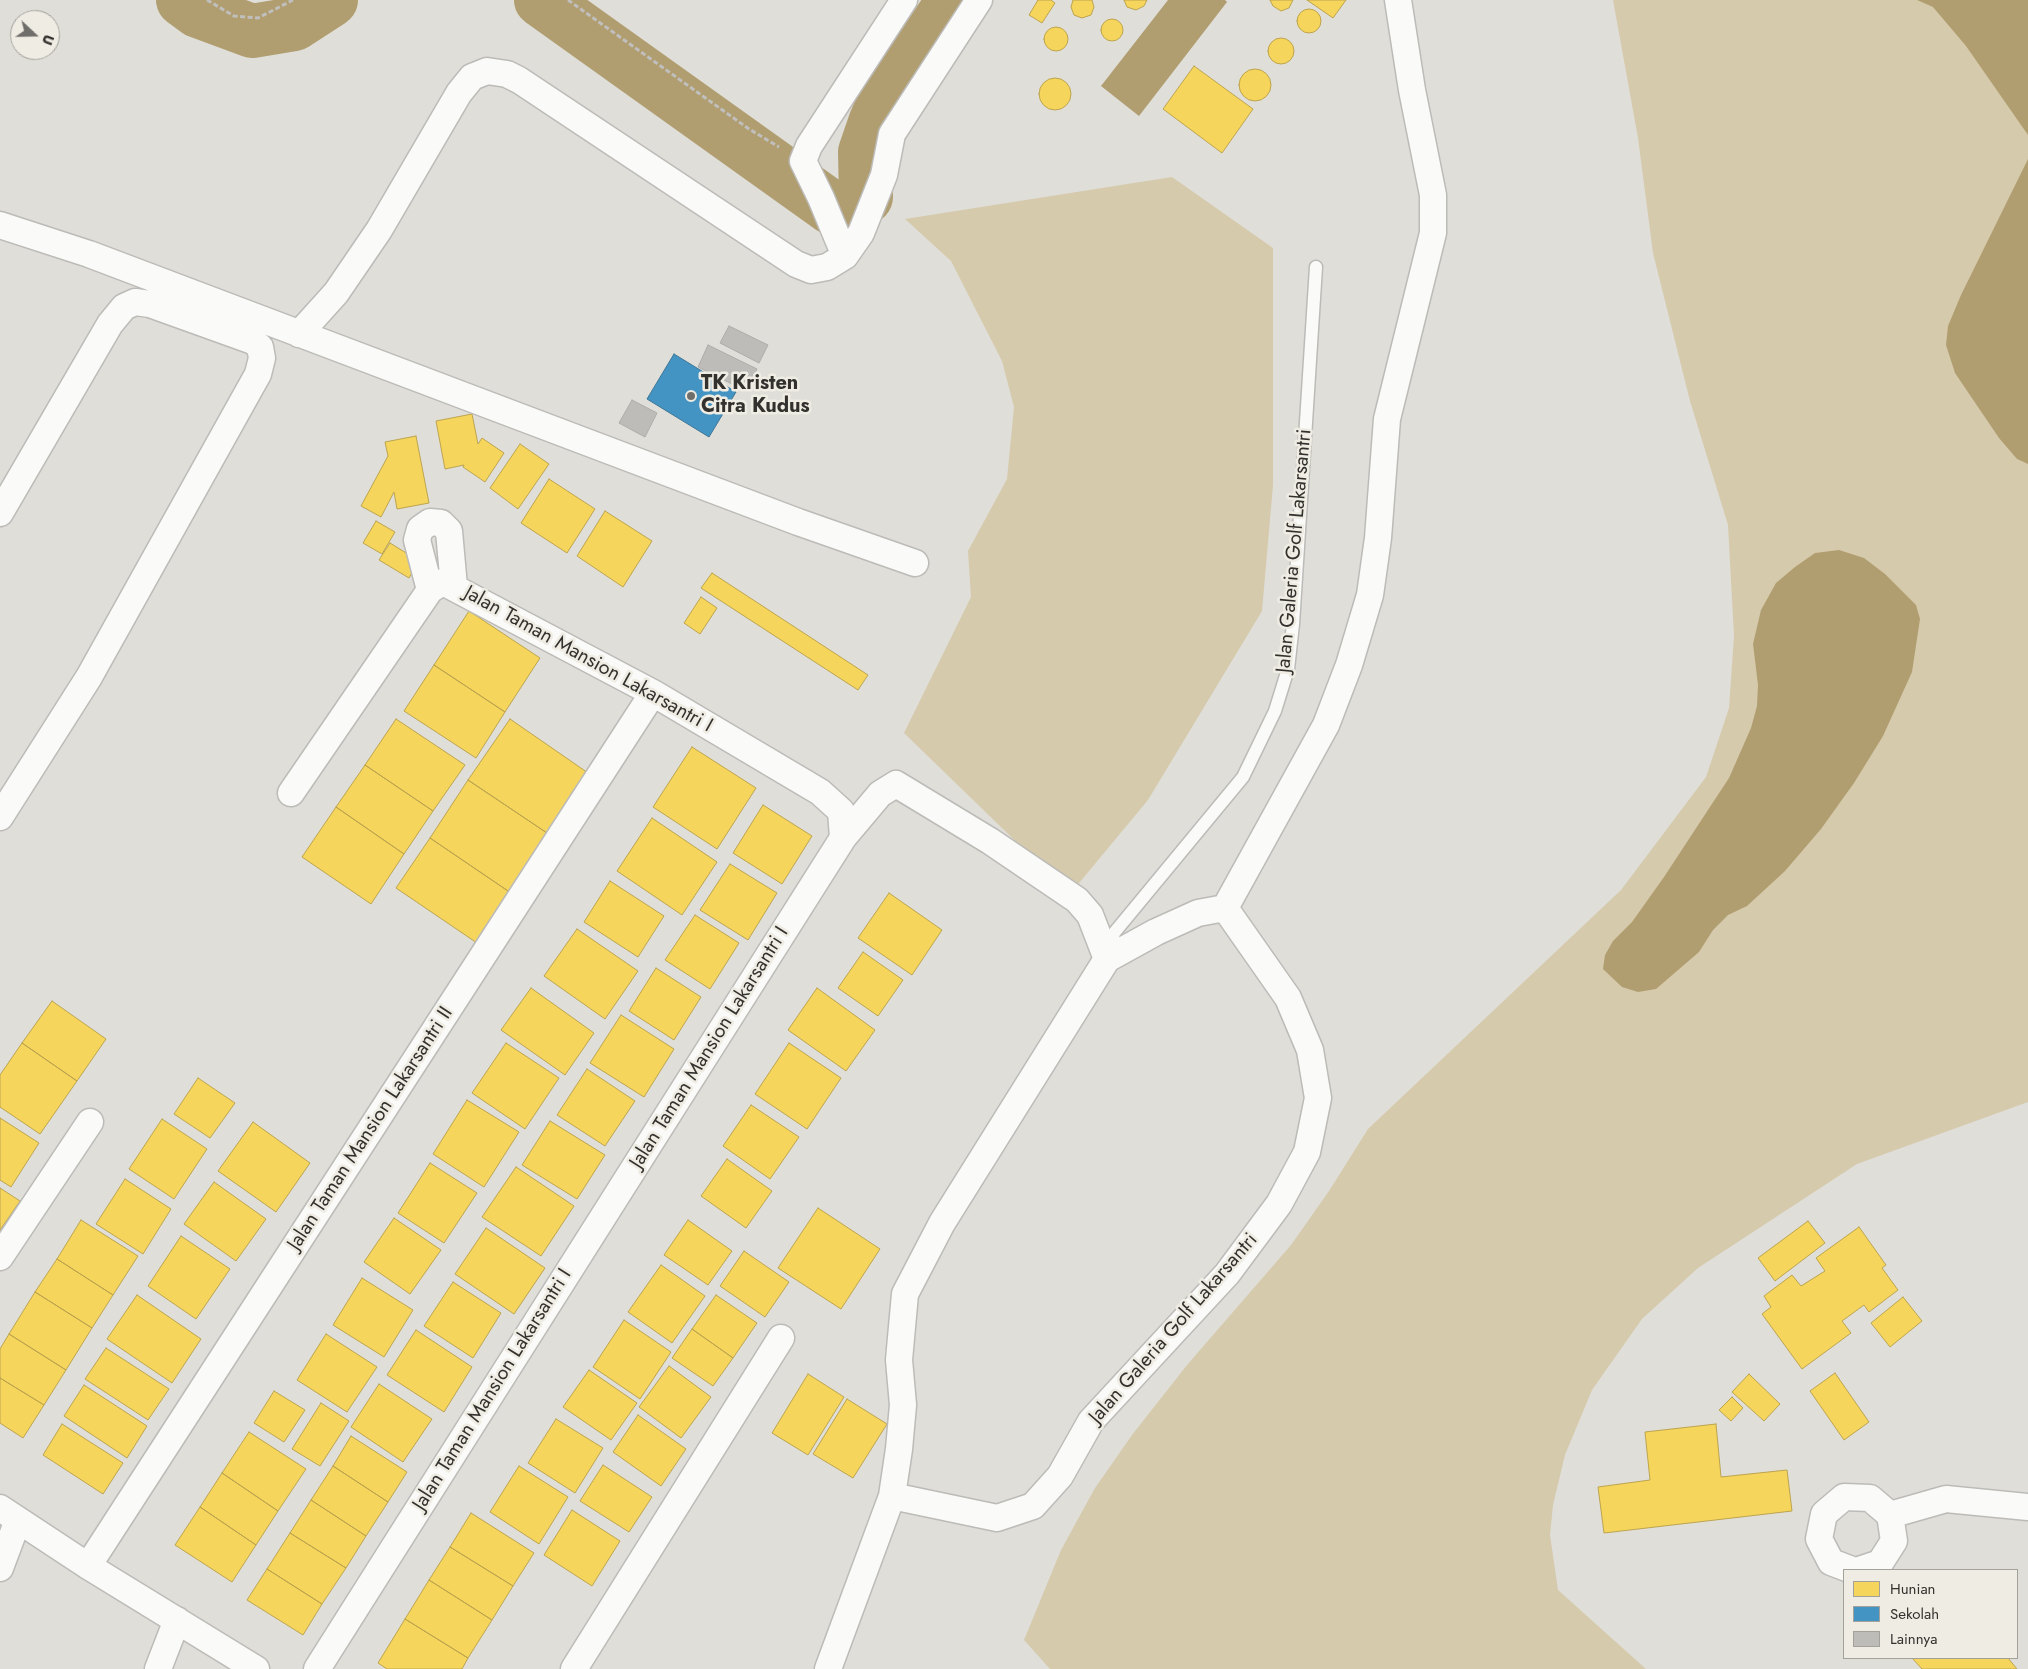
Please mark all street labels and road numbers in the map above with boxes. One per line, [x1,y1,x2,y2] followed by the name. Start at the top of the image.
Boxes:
[1272,428,1318,674] street label: Jalan Galeria Golf Lakarsantri
[459,581,717,739] street label: Jalan Taman Mansion Lakarsantri I
[625,923,795,1173] street label: Jalan Taman Mansion Lakarsantri I
[283,1003,459,1255] street label: Jalan Taman Mansion Lakarsantri II
[1085,1229,1263,1429] street label: Jalan Galeria Golf Lakarsantri
[408,1265,578,1515] street label: Jalan Taman Mansion Lakarsantri I

